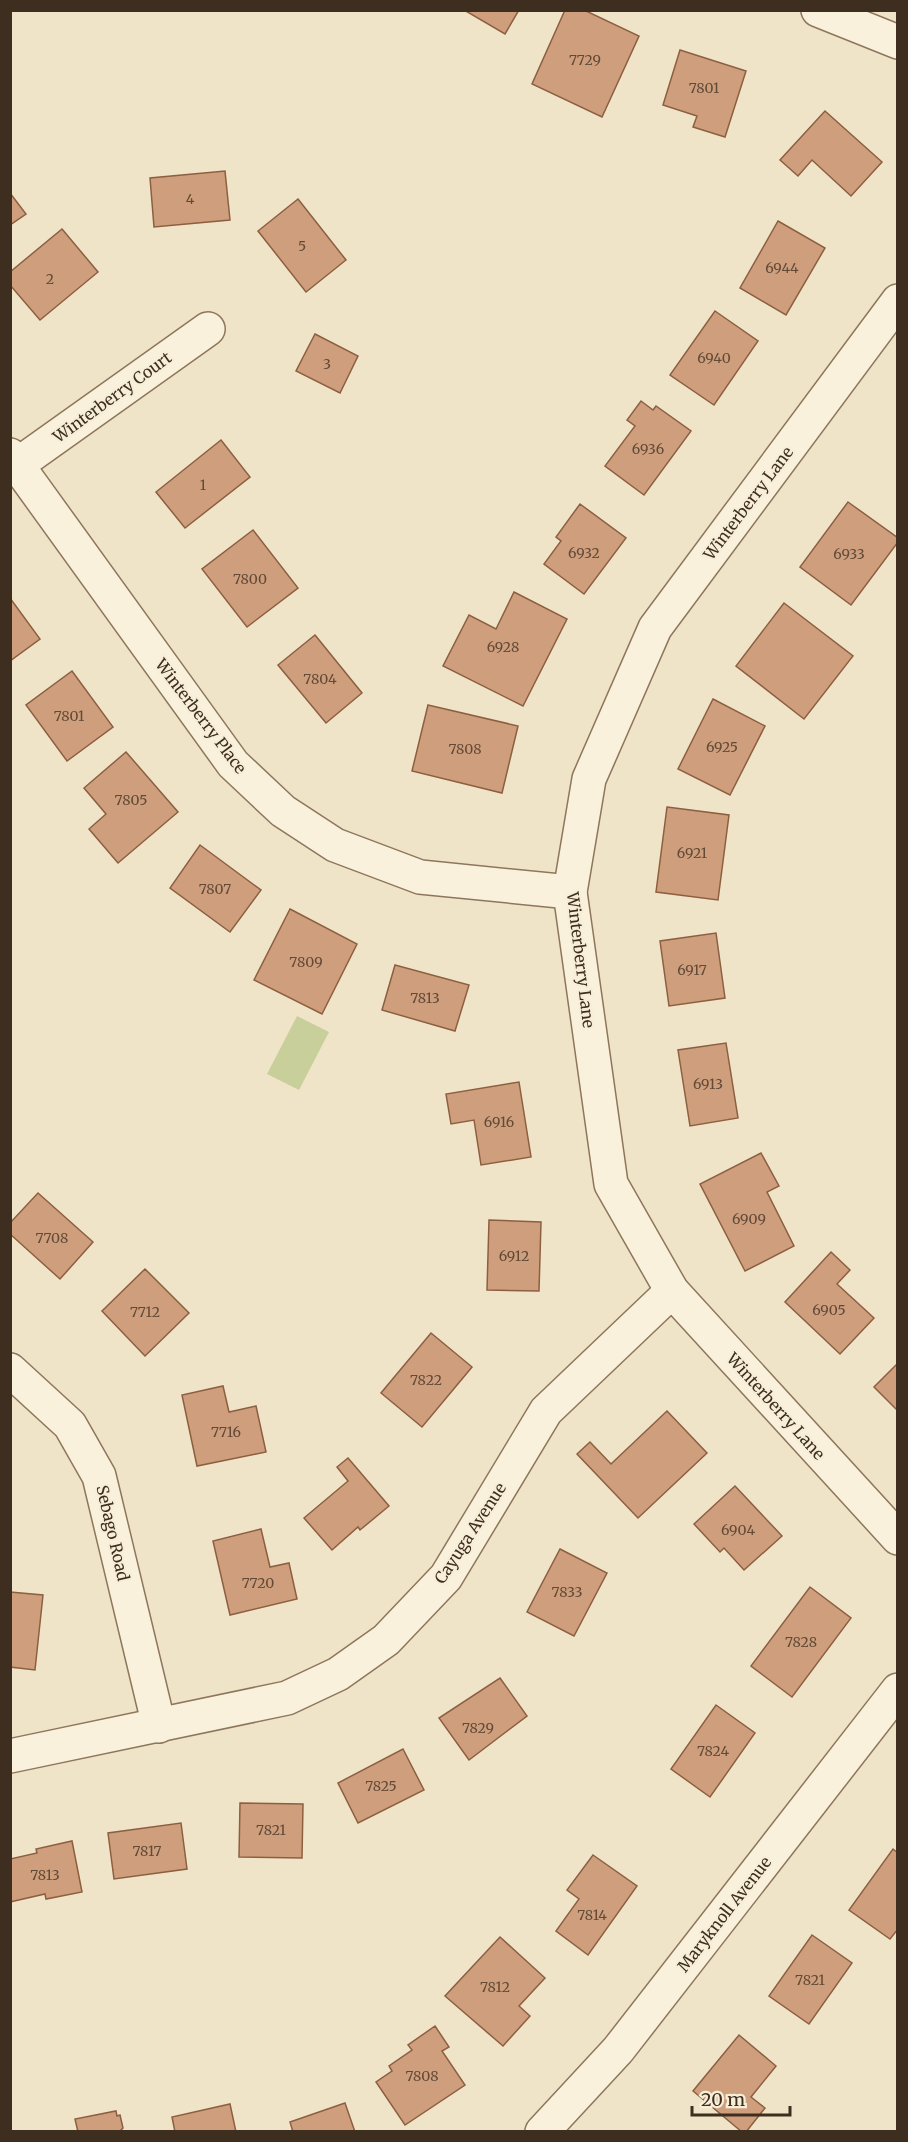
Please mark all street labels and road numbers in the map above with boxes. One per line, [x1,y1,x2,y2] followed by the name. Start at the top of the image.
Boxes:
[48,347,176,447] street label: Winterberry Court
[698,442,797,564] street label: Winterberry Lane
[151,654,251,777] street label: Winterberry Place
[563,890,599,1029] street label: Winterberry Lane
[722,1348,829,1464] street label: Winterberry Lane
[430,1479,510,1587] street label: Cayuga Avenue
[92,1483,134,1583] street label: Sebago Road
[673,1852,775,1976] street label: Maryknoll Avenue

